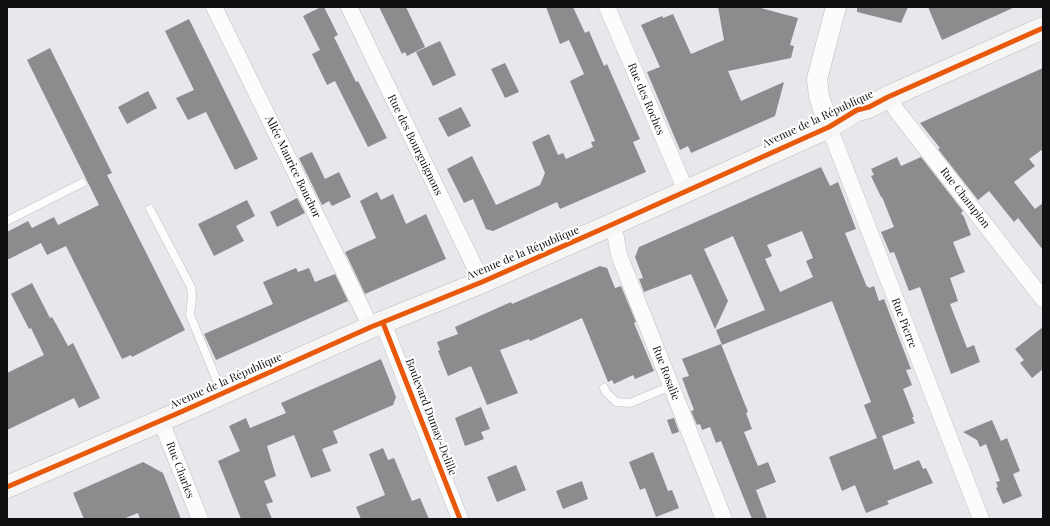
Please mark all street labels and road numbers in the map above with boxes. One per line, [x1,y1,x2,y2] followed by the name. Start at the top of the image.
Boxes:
[625,61,667,137] street label: Rue des Roches
[760,87,876,151] street label: Avenue de la République
[385,92,445,198] street label: Rue des Bourguignons
[262,114,324,220] street label: Allée Maurice Bouchor
[937,165,993,231] street label: Rue Champion
[465,223,581,283] street label: Avenue de la République
[888,296,920,350] street label: Rue Pierre
[650,344,682,402] street label: Rue Rosalie
[168,350,284,412] street label: Avenue de la République
[403,357,459,477] street label: Boulevard Dumay-Delille
[163,440,197,500] street label: Rue Charles

